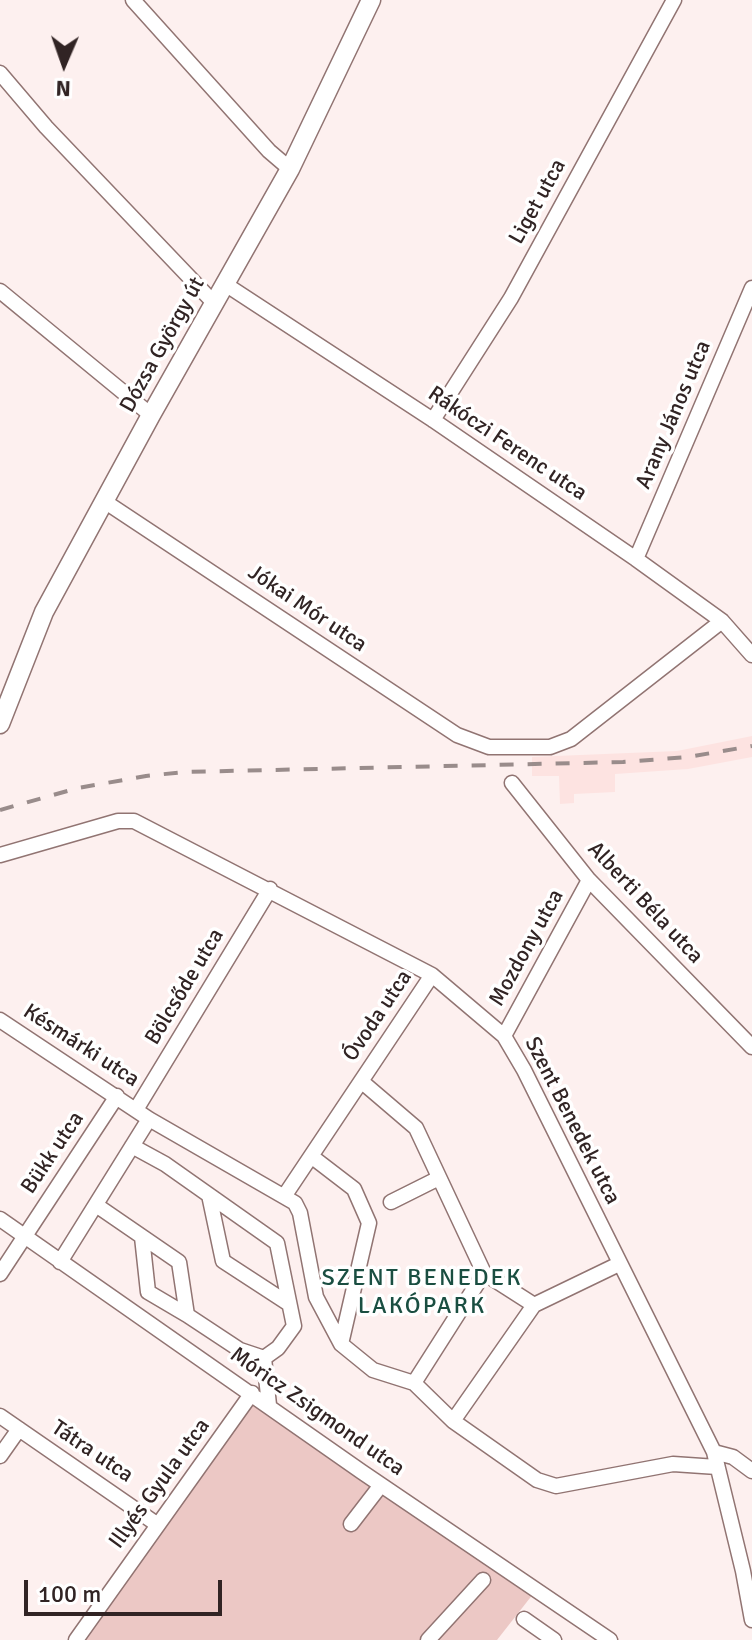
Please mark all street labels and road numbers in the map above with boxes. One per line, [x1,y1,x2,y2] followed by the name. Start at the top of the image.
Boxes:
[504,155,572,249] street label: Liget utca
[115,273,211,417] street label: Dózsa György út
[631,337,717,493] street label: Arany János utca
[422,381,592,507] street label: Rákóczi Ferenc utca
[243,560,371,658] street label: Jókai Mór utca
[582,836,708,970] street label: Alberti Béla utca
[484,885,570,1011] street label: Mozdony utca
[140,924,230,1050] street label: Bölcsőde utca
[338,965,418,1067] street label: Óvoda utca
[18,999,144,1093] street label: Késmárki utca
[518,1033,626,1209] street label: Szent Benedek utca
[16,1107,90,1199] street label: Bükk utca
[225,1342,409,1482] street label: Móricz Zsigmond utca
[104,1414,216,1554] street label: Illyés Gyula utca
[46,1415,138,1489] street label: Tátra utca

